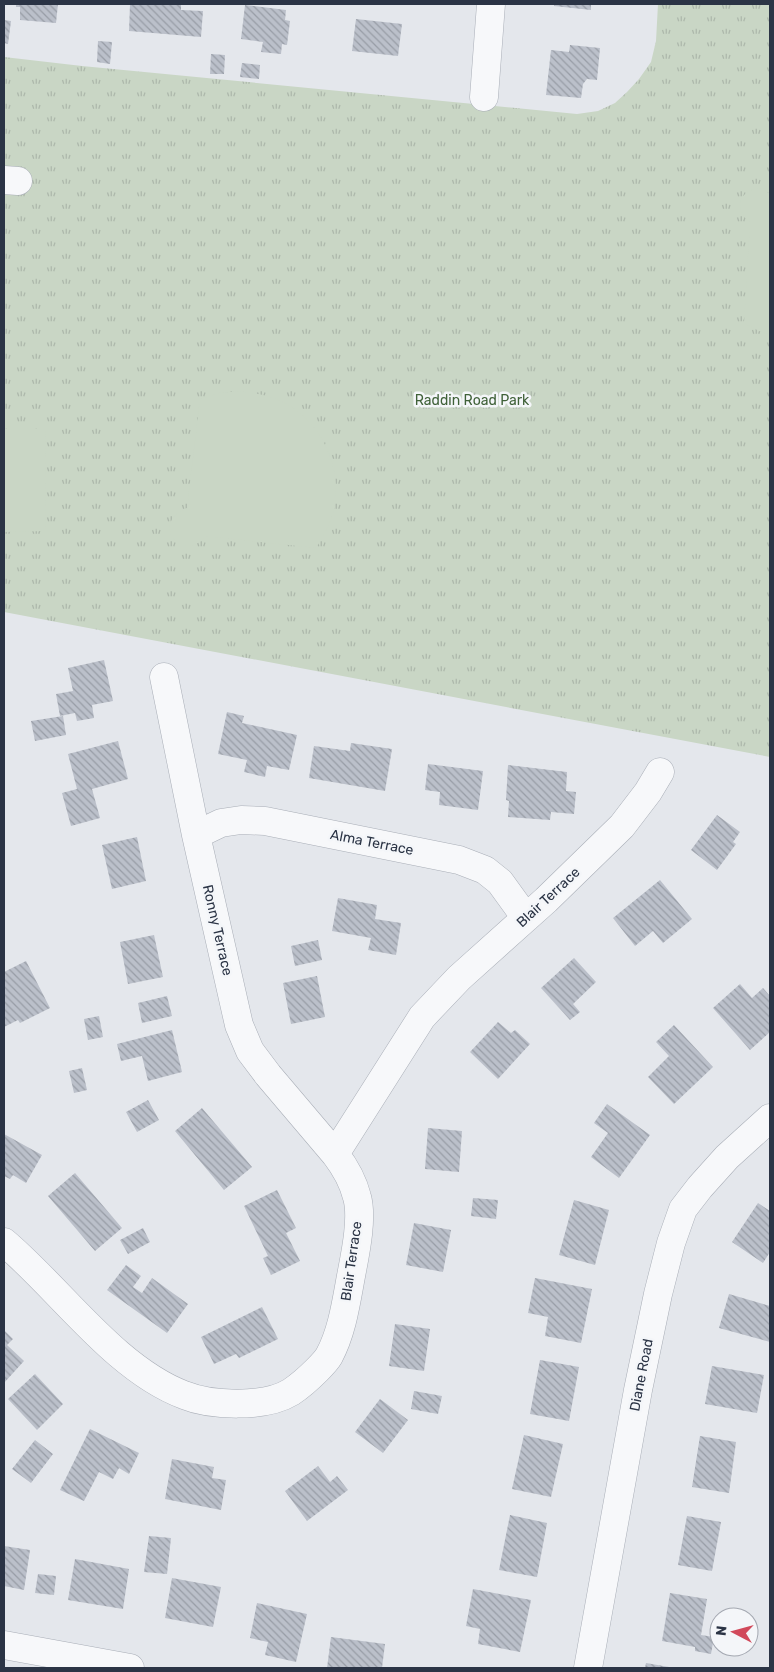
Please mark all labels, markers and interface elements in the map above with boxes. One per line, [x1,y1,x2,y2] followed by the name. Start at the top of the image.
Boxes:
[415,392,530,409] park label: Raddin Road Park
[329,826,415,859] street label: Alma Terrace
[513,864,584,931] street label: Blair Terrace
[199,883,236,977] street label: Ronny Terrace
[337,1220,366,1302] street label: Blair Terrace
[626,1337,657,1413] street label: Diane Road
[709,1607,759,1657] north arrow
[713,1625,731,1637] text: N

